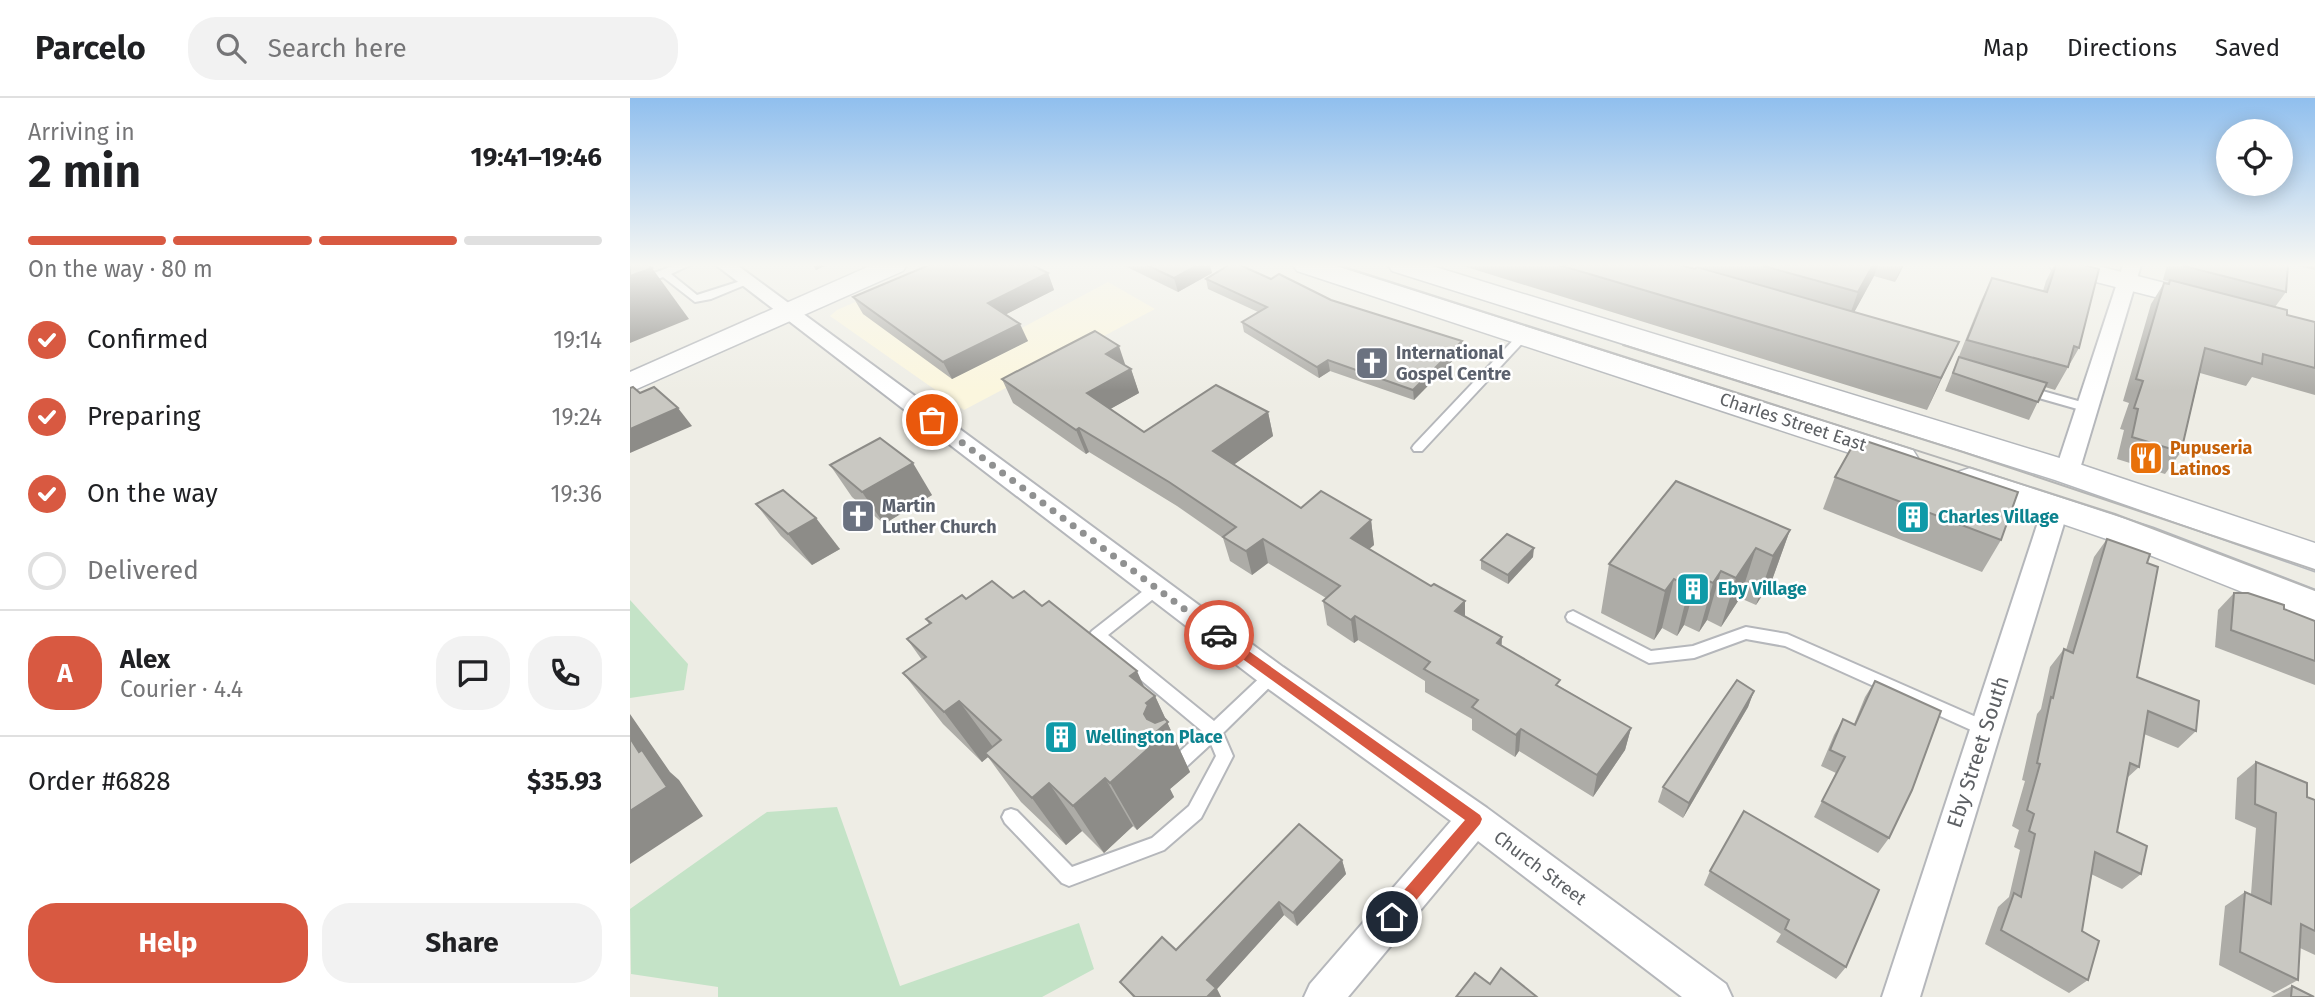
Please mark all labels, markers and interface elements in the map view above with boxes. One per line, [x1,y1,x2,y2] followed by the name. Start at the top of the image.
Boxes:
[188,17,678,80] search box
[35,28,146,68] text: Parcelo
[212,29,250,67] icon: search
[268,33,407,64] text: Search here
[1983,34,2029,62] text: Map
[2067,34,2177,62] text: Directions
[2215,34,2280,62] text: Saved
[28,118,135,146] text: Arriving in
[2216,119,2293,196] map controls
[2216,119,2293,196] button: locate
[471,142,602,173] text: 19:41–19:46
[28,144,141,199] text: 2 min
[28,255,213,283] text: On the way · 80 m
[28,321,66,359] icon: check
[87,324,208,355] text: Confirmed
[553,326,602,354] text: 19:14
[1396,342,1511,385] place label: International Gospel Centre
[1353,344,1391,382] church icon: International Gospel Centre
[1717,388,1870,456] street label: Charles Street East
[902,390,962,450] pin
[28,398,66,436] icon: check
[87,401,200,432] text: Preparing
[913,401,951,439] icon: bag
[551,403,602,431] text: 19:24
[2170,437,2253,480] place label: Pupuseria Latinos
[2127,439,2165,477] restaurant icon: Pupuseria Latinos
[28,475,66,513] icon: check
[87,478,218,509] text: On the way
[551,480,602,508] text: 19:36
[882,495,997,538] place label: Martin Luther Church
[839,497,877,535] church icon: Martin Luther Church
[1894,498,1932,536] building icon: Charles Village
[1938,506,2059,528] place label: Charles Village
[87,555,199,586] text: Delivered
[1674,570,1712,608] building icon: Eby Village
[1718,578,1807,600] place label: Eby Village
[1184,600,1254,670] courier
[1200,616,1238,654] icon: car
[436,636,510,710] button: chat
[528,636,602,710] button: phone
[120,644,170,675] text: Alex
[57,658,73,689] text: A
[1941,673,2015,831] street label: Eby Street South
[120,675,243,703] text: Courier · 4.4
[1042,718,1080,756] building icon: Wellington Place
[1086,726,1223,748] place label: Wellington Place
[28,766,170,797] text: Order #6828
[527,766,602,797] text: $35.93
[1489,826,1591,910] street label: Church Street
[1362,887,1422,947] pin
[1373,898,1411,936] icon: home
[28,903,308,983] button: Help
[322,903,602,983] button: Share

